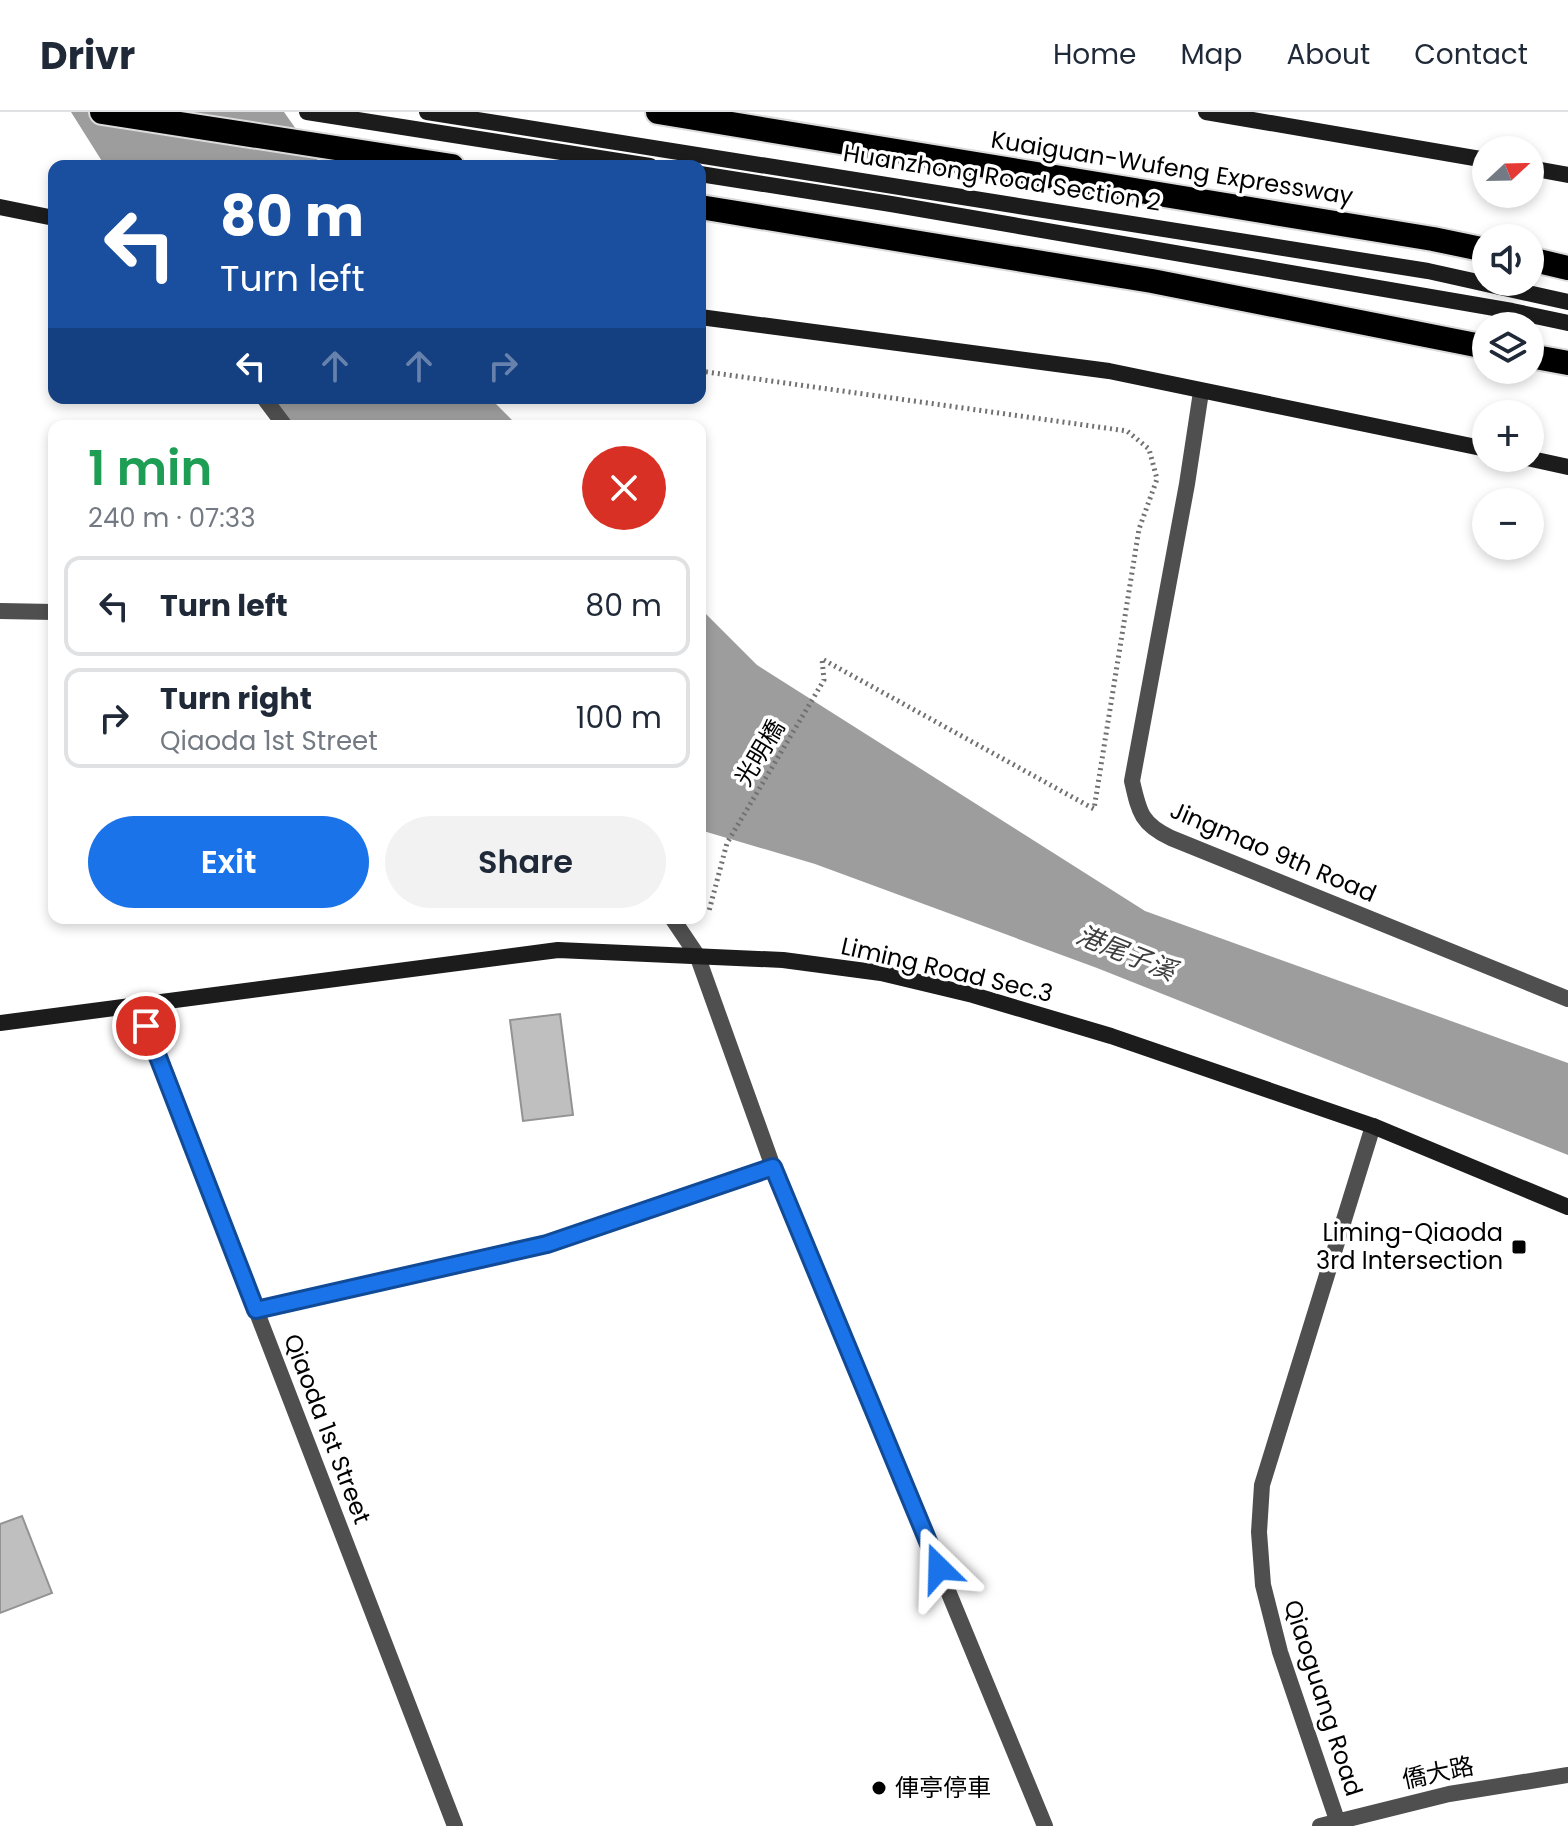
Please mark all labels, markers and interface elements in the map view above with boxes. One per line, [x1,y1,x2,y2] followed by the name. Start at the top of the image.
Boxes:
[40,29,135,82] text: Drivr
[1053,35,1136,74] text: Home
[1180,35,1242,74] text: Map
[1286,35,1370,74] text: About
[1414,35,1528,74] text: Contact
[989,123,1356,213] street label: Kuaiguan-Wufeng Expressway
[841,136,1163,219] street label: Huanzhong Road Section 2
[1472,136,1544,208] north arrow
[1472,136,1544,560] map controls
[220,177,364,256] text: 80 m
[88,192,192,296] icon: left
[1472,224,1544,296] button: sound
[220,253,365,304] text: Turn left
[1472,312,1544,384] button: layers
[229,344,273,388] icon: left
[313,344,357,388] icon: ahead
[397,344,441,388] icon: ahead
[481,344,525,388] icon: right
[1472,400,1544,472] button: +
[88,435,212,502] text: 1 min
[582,446,666,530] button: close
[1472,488,1544,560] button: −
[88,500,255,536] text: 240 m · 07:33
[92,584,136,628] icon: left
[160,584,288,627] text: Turn left
[585,584,662,627] text: 80 m
[160,677,312,720] text: Turn right
[92,696,136,740] icon: right
[576,696,662,739] text: 100 m
[727,713,792,792] street label: 光明橋
[160,723,378,759] text: Qiaoda 1st Street
[1165,793,1381,910] street label: Jingmao 9th Road
[88,816,369,908] button: Exit
[385,816,666,908] button: Share
[1071,917,1185,991] water label: 港尾子溪
[838,929,1056,1010] street label: Liming Road Sec.3
[112,992,180,1060] pin
[124,1004,168,1048] icon: arrive
[1316,1216,1503,1277] place label: Liming-Qiaoda 3rd Intersection
[1510,1238,1528,1256] marker: Liming-Qiaoda 3rd Intersection
[276,1329,379,1529] street label: Qiaoda 1st Street
[897,1526,981,1610] position arrow
[1276,1595,1371,1800] street label: Qiaoguang Road
[1399,1749,1477,1796] street label: 僑大路
[895,1771,991,1804] place label: 俥亭停車
[870,1779,888,1797] marker: 俥亭停車

